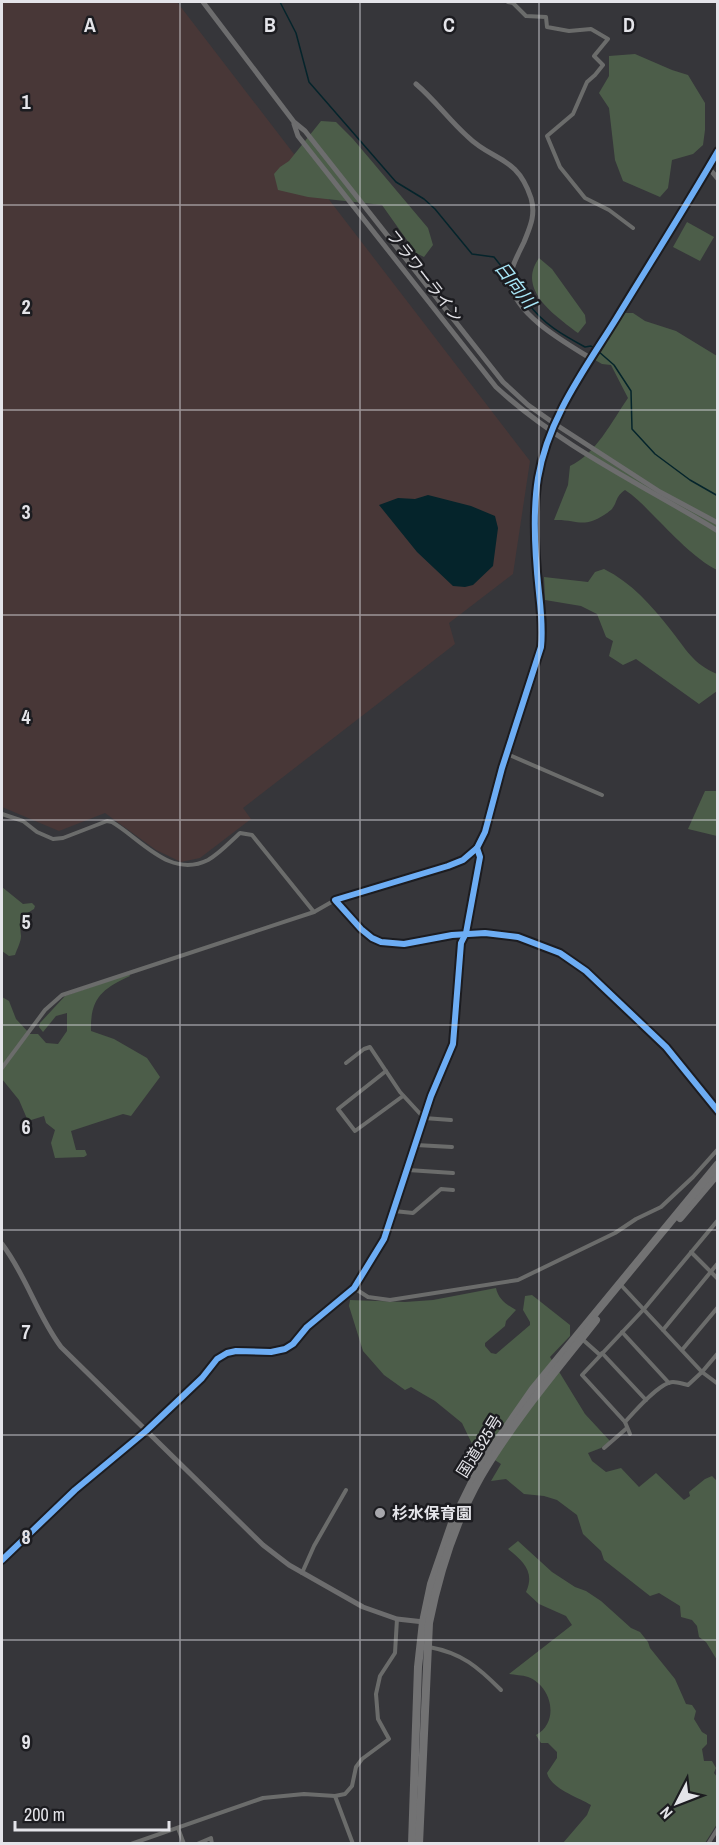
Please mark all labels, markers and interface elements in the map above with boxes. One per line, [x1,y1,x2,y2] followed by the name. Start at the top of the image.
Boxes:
[84,11,96,38] text: A
[264,11,276,38] text: B
[443,11,455,38] text: C
[623,11,635,38] text: D
[21,88,31,115] text: 1
[382,225,468,327] street label: フラワーライン
[489,256,543,315] water label: 日向川
[21,293,31,320] text: 2
[21,498,31,525] text: 3
[21,703,31,730] text: 4
[21,908,31,935] text: 5
[21,1113,31,1140] text: 6
[21,1318,31,1345] text: 7
[451,1411,507,1481] street label: 国道325号
[392,1502,472,1524] place label: 杉水保育園
[373,1506,387,1520] marker: 杉水保育園
[21,1523,31,1550] text: 8
[21,1728,31,1755] text: 9
[647,1773,707,1833] north arrow
[15,1794,170,1832] scale bar
[24,1802,65,1827] text: 200 m
[655,1802,677,1824] text: N

